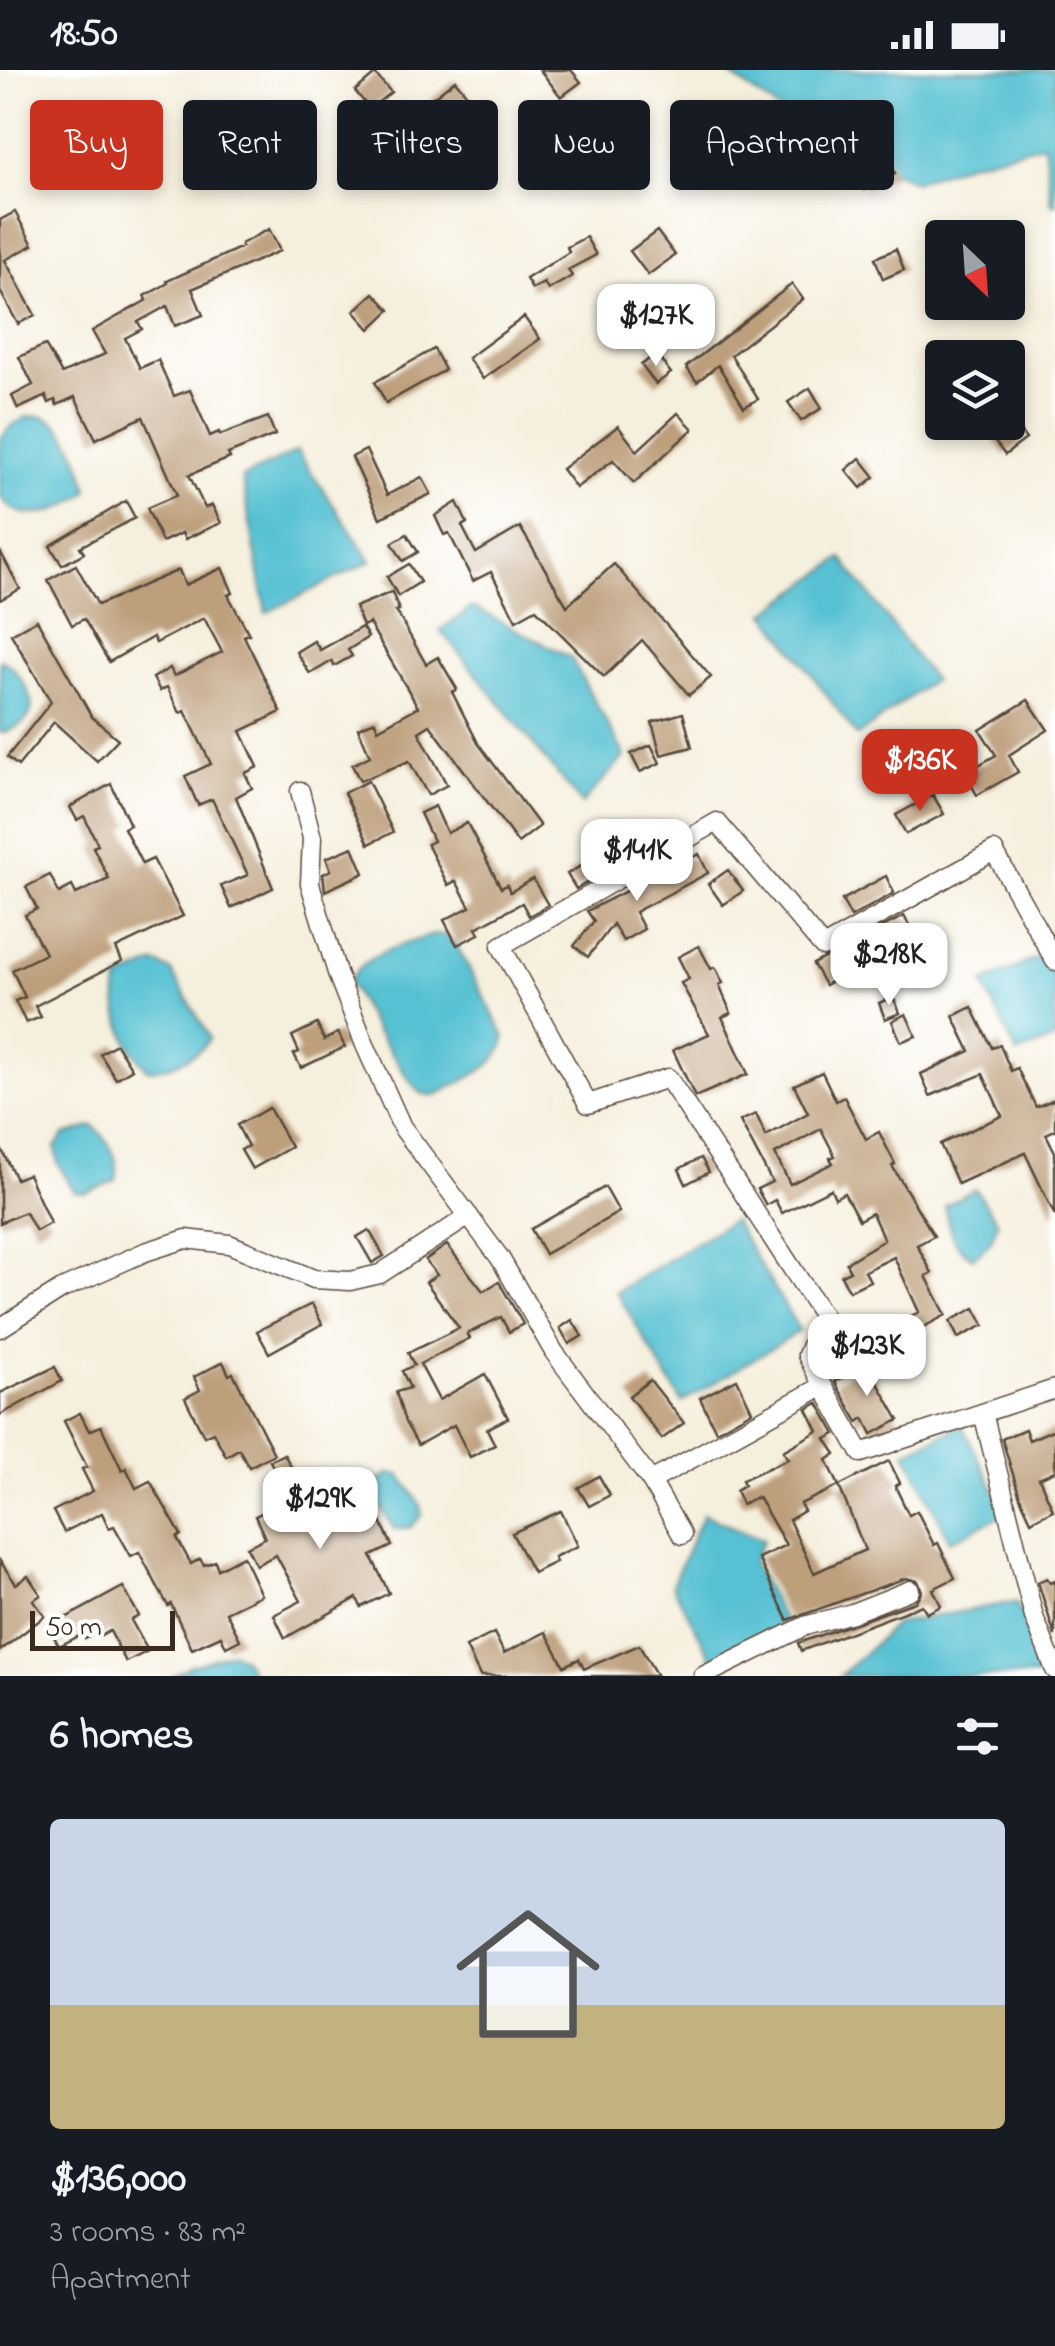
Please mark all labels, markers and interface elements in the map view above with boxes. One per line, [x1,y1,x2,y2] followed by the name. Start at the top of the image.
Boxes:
[50,7,118,63] text: 18:50
[30,100,163,190] chip: Buy
[183,100,317,190] chip: Rent
[337,100,498,190] chip: Filters
[518,100,650,190] chip: New
[670,100,894,190] chip: Apartment
[925,220,1025,320] north arrow
[925,220,1025,440] map controls
[586,284,726,369] pin: $127K
[619,293,693,340] text: $127K
[925,340,1025,440] button: layers
[850,729,990,814] pin: $136K
[884,738,956,785] text: $136K
[567,819,707,904] pin: $141K
[603,828,671,875] text: $141K
[819,923,959,1008] pin: $218K
[853,932,925,979] text: $218K
[797,1314,937,1399] pin: $123K
[830,1323,904,1370] text: $123K
[250,1467,390,1552] pin: $129K
[285,1476,355,1523] text: $129K
[30,1606,175,1650] scale bar
[45,1608,102,1649] text: 50 m
[50,1706,194,1767] text: 6 homes
[950,1709,1005,1764] icon: filters
[438,1884,618,2064] icon: home
[50,2149,186,2210] text: $136,000
[50,2210,246,2257] text: 3 rooms · 83 m²
[50,2257,191,2304] text: Apartment

